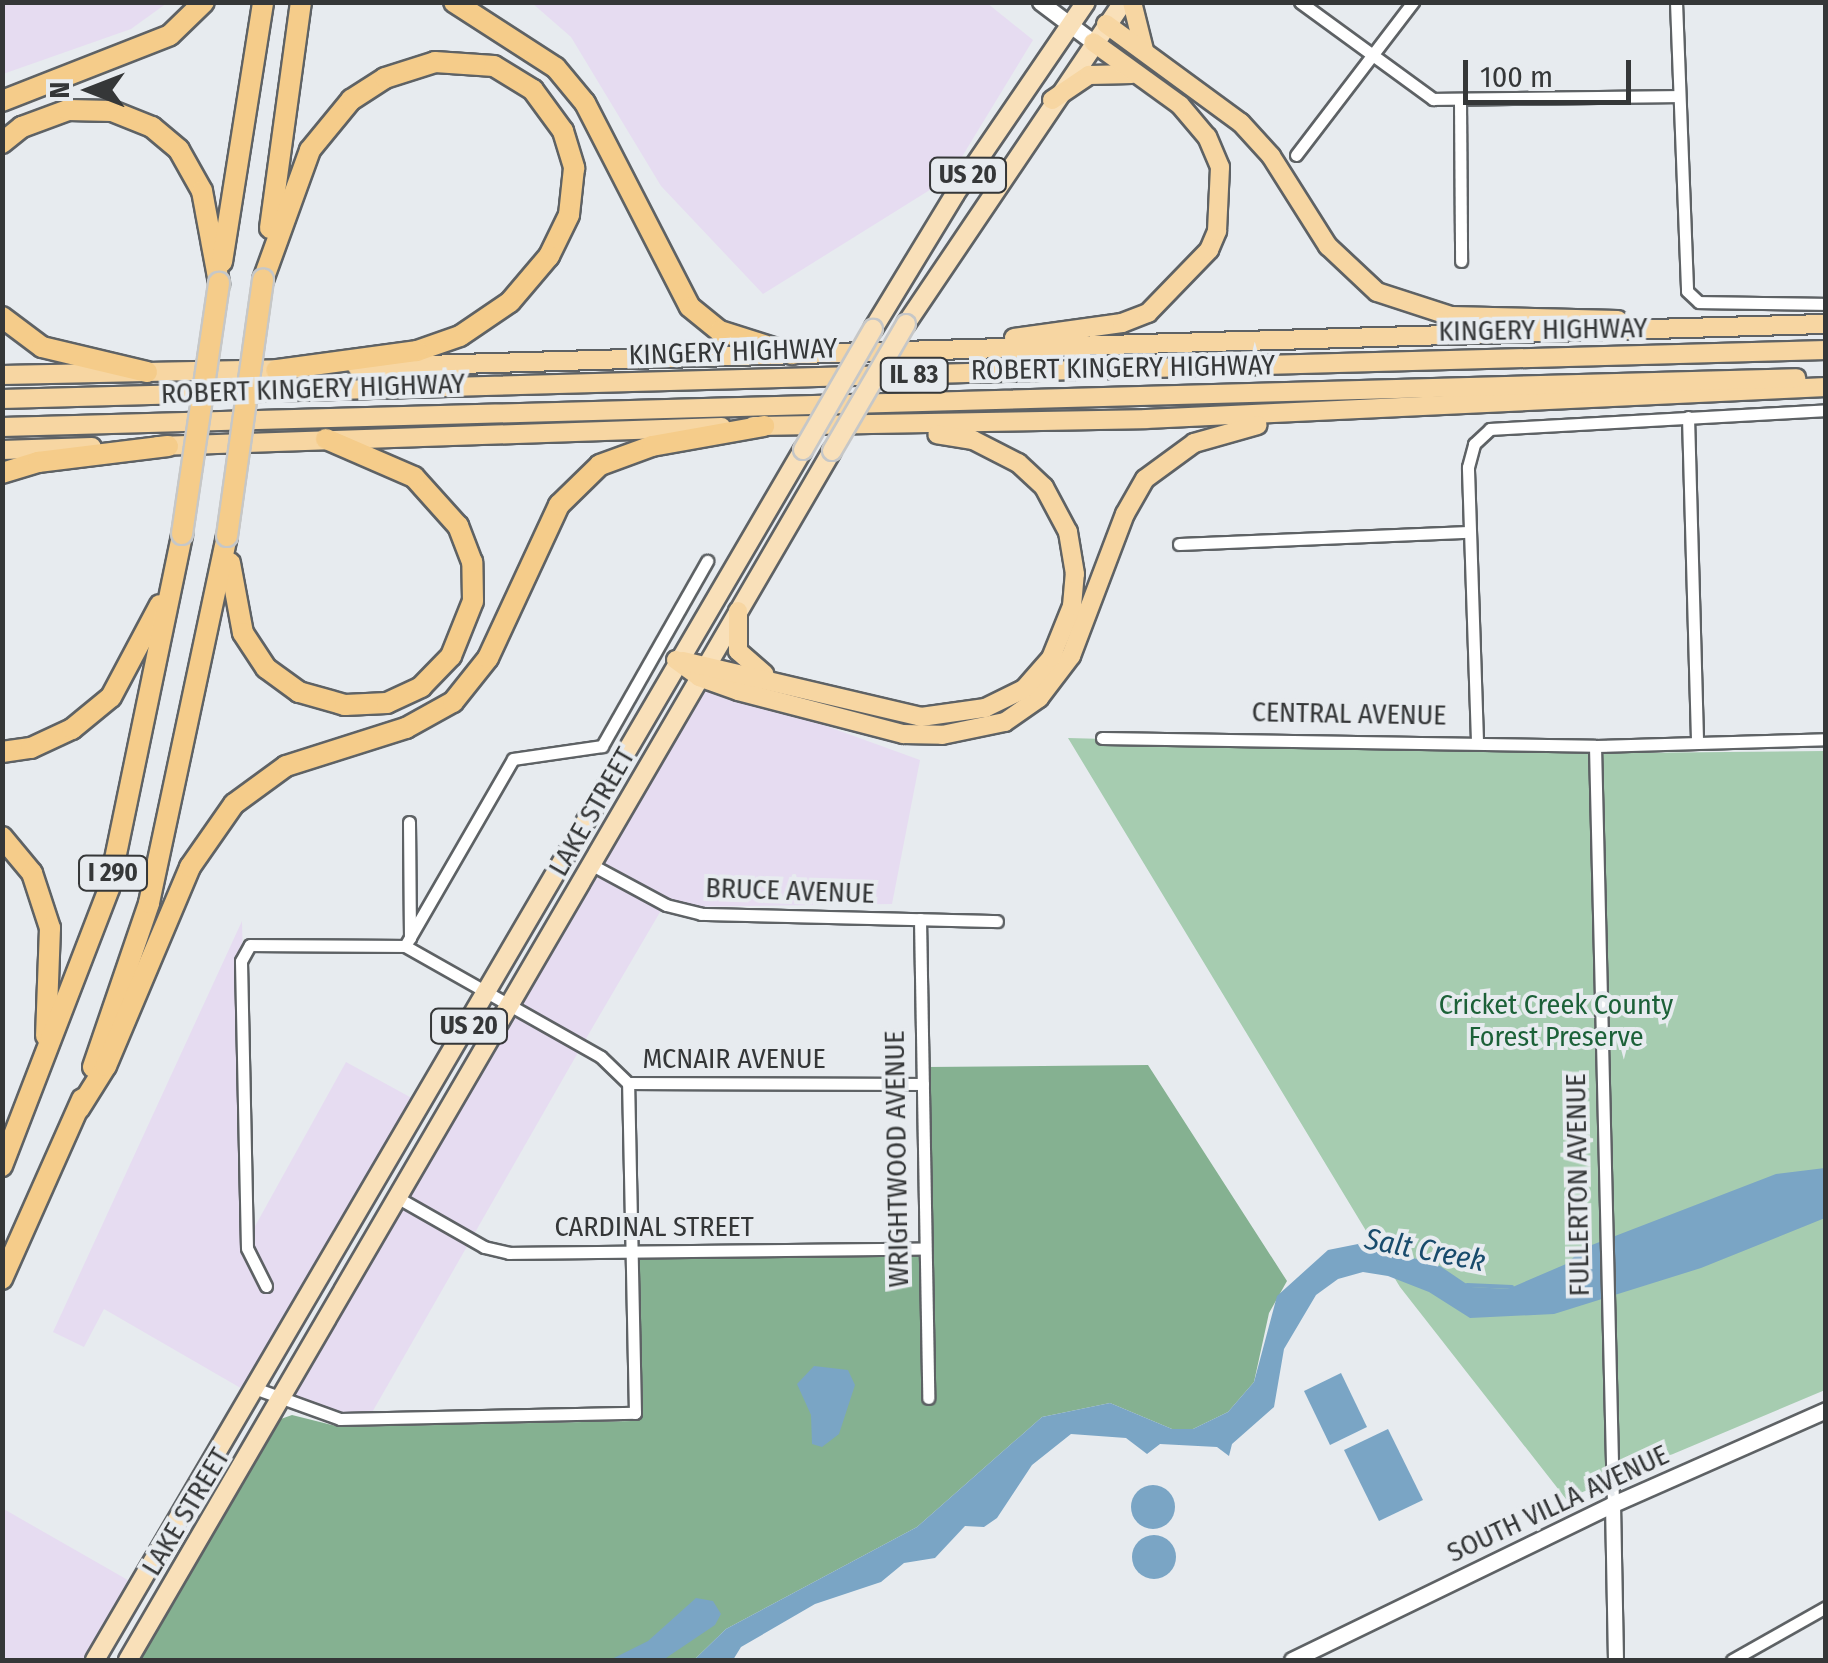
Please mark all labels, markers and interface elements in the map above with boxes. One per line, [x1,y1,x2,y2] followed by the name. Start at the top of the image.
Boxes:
[40,40,140,140] north arrow
[1468,40,1636,102] scale bar
[1480,59,1553,95] text: 100 m
[43,82,76,98] text: N
[928,155,1008,195] road number: US 20
[1438,311,1648,349] street label: KINGERY HIGHWAY
[628,332,838,372] street label: KINGERY HIGHWAY
[971,349,1275,387] street label: ROBERT KINGERY HIGHWAY
[879,355,949,395] road number: IL 83
[160,367,466,411] street label: ROBERT KINGERY HIGHWAY
[1251,696,1447,732] street label: CENTRAL AVENUE
[542,742,642,882] street label: LAKE STREET
[78,853,148,893] road number: I 290
[705,871,875,911] street label: BRUCE AVENUE
[1439,988,1673,1054] park label: Cricket Creek County Forest Preserve
[429,1006,509,1046] road number: US 20
[878,1030,916,1288] street label: WRIGHTWOOD AVENUE
[642,1042,826,1076] street label: MCNAIR AVENUE
[1559,1073,1597,1297] street label: FULLERTON AVENUE
[554,1210,754,1244] street label: CARDINAL STREET
[1362,1221,1488,1279] water label: Salt Creek
[1442,1438,1674,1570] street label: SOUTH VILLA AVENUE
[135,1442,237,1582] street label: LAKE STREET

